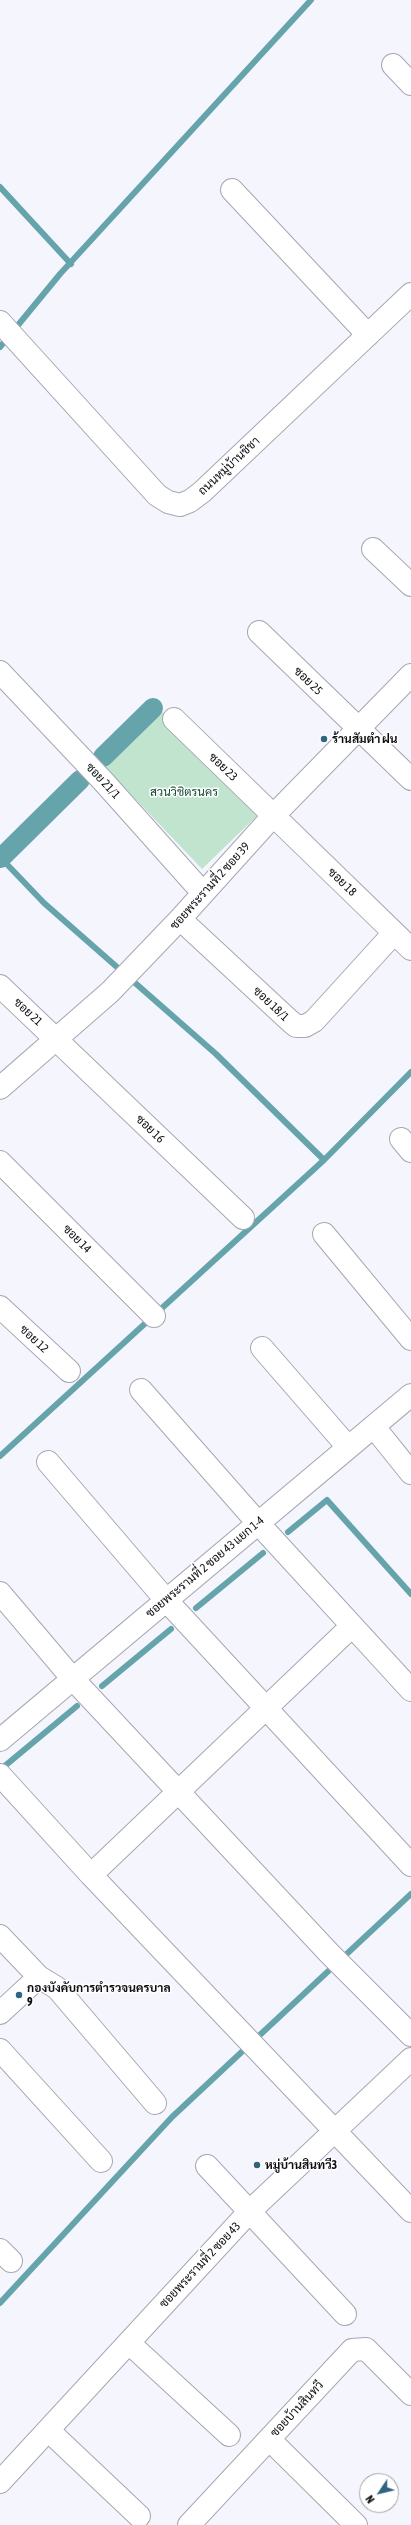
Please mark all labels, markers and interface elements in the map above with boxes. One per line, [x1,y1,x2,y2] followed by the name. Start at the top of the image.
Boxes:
[195,434,263,498] street label: ถนนหมู่บ้านชิชา
[291,664,325,698] street label: ซอย 25
[332,732,398,746] place label: ร้านสัมตำ ฝน
[319,734,329,744] marker: ร้านสัมตำ ฝน
[206,750,240,784] street label: ซอย 23
[83,760,123,802] street label: ซอย 21/1
[150,785,218,799] park label: สวนวิชิตรนคร
[167,839,253,933] street label: ซอยพระรามที่ 2 ซอย 39
[325,865,359,899] street label: ซอย 18
[250,984,292,1024] street label: ซอย 18/1
[11,995,45,1029] street label: ซอย 21
[133,1112,167,1146] street label: ซอย 16
[60,1222,94,1256] street label: ซอย 14
[17,1322,51,1356] street label: ซอย 12
[143,1513,267,1621] street label: ซอยพระรามที่ 2 ซอย 43 แยก 1-4
[27,1981,171,2009] place label: กองบังคับการตำรวจนครบาล 9
[14,1990,24,2000] marker: กองบังคับการตำรวจนครบาล 9
[265,2158,337,2172] place label: หมู่บ้านสินทวี3
[252,2160,262,2170] marker: หมู่บ้านสินทวี3
[156,2219,244,2311] street label: ซอยพระรามที่ 2 ซอย 43
[267,2378,327,2440] street label: ซอยบ้านสินทวี
[359,2473,399,2513] north arrow
[363,2493,377,2505] text: N

